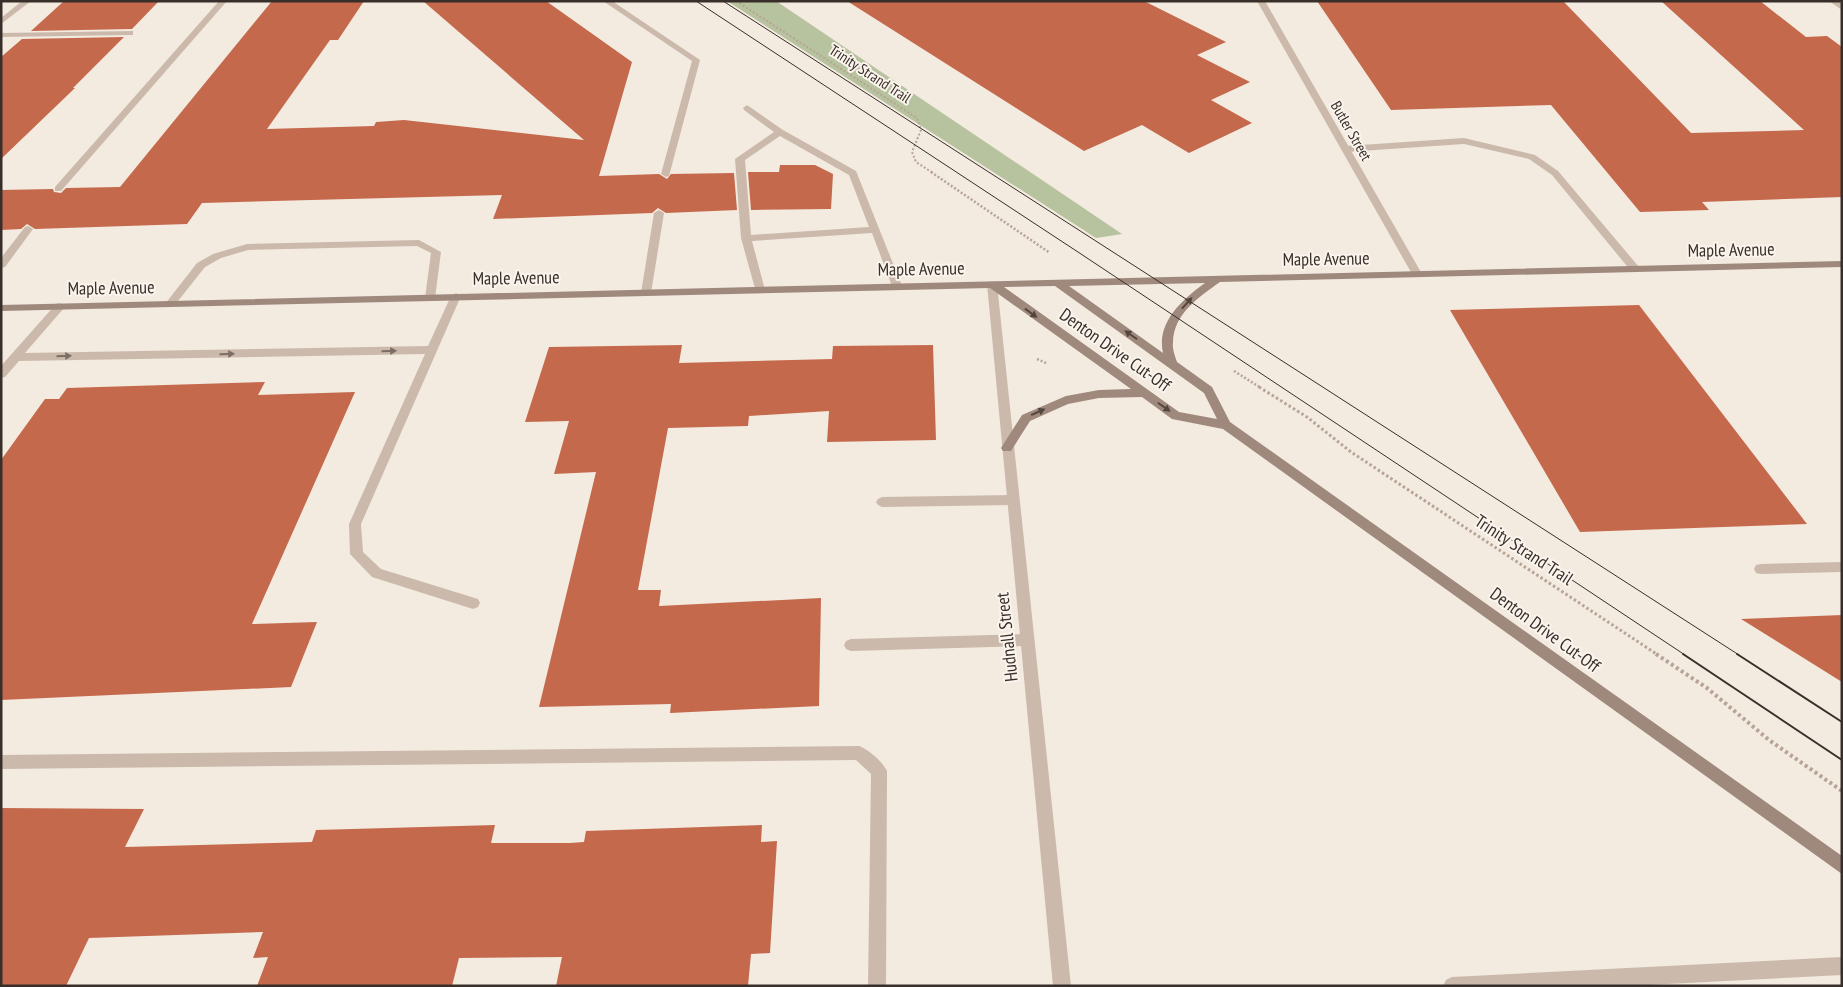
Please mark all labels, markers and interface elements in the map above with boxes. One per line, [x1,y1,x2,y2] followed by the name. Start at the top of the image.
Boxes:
[826,40,915,107] street label: Trinity Strand Trail
[1327,98,1376,164] street label: Butler Street
[1687,237,1775,262] street label: Maple Avenue
[1282,246,1370,271] street label: Maple Avenue
[877,256,965,281] street label: Maple Avenue
[472,265,560,290] street label: Maple Avenue
[67,275,155,300] street label: Maple Avenue
[1182,296,1193,309] one-way arrow
[1055,303,1176,397] street label: Denton Drive Cut-Off
[1024,308,1038,318] one-way arrow
[1124,330,1137,340] one-way arrow
[381,347,397,355] one-way arrow
[219,350,235,358] one-way arrow
[56,352,72,360] one-way arrow
[1157,402,1170,412] one-way arrow
[1031,408,1045,416] one-way arrow
[1471,509,1578,590] street label: Trinity Strand Trail
[1486,582,1606,678] street label: Denton Drive Cut-Off
[990,591,1023,683] street label: Hudnall Street

